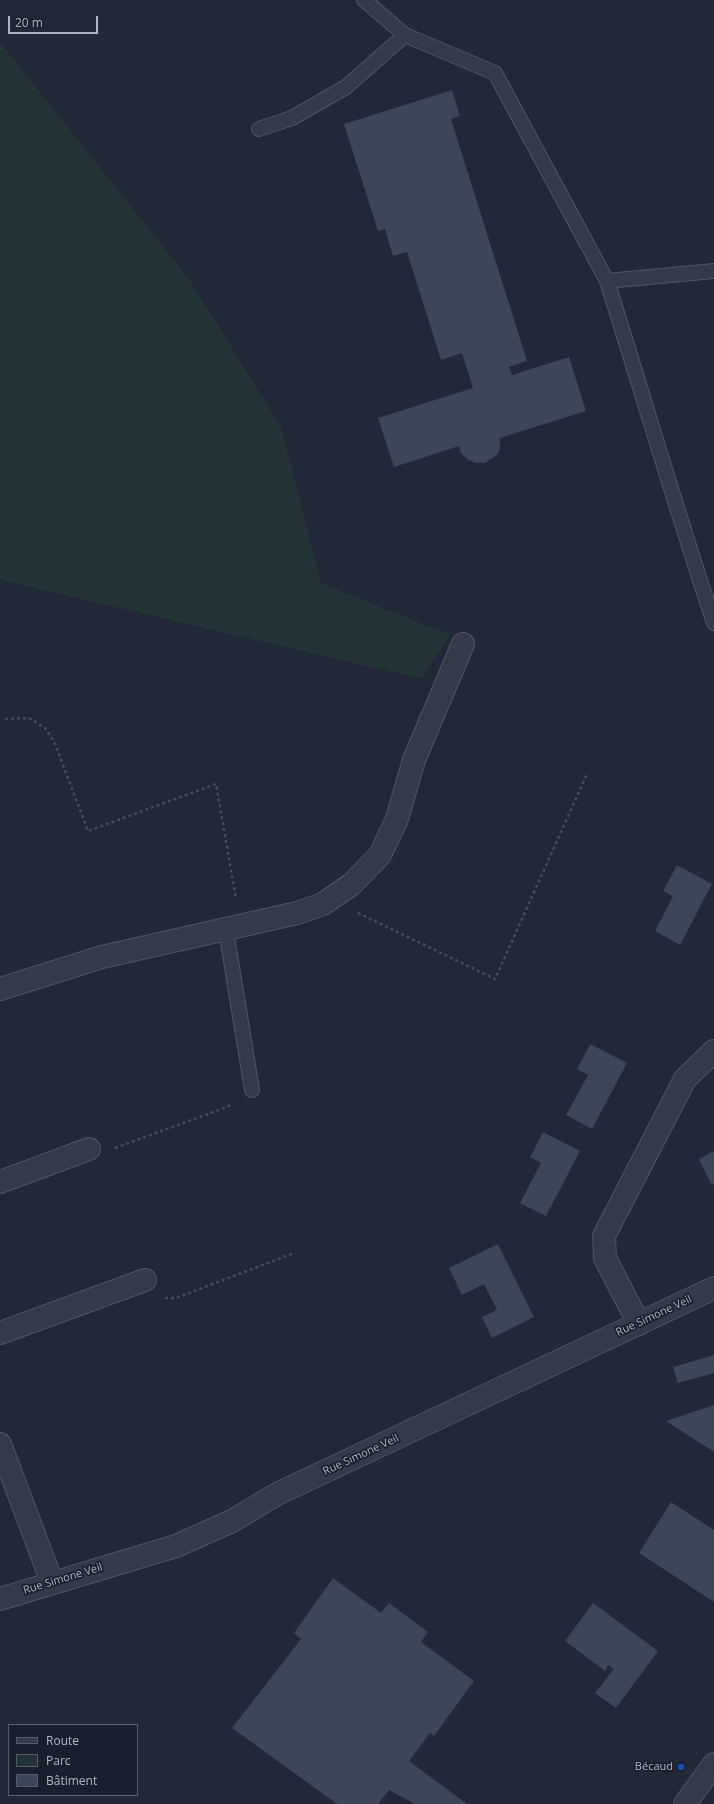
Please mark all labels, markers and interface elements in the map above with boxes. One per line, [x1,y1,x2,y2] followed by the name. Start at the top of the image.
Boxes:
[10,8,100,34] scale bar
[15,14,43,31] text: 20 m
[614,1293,694,1339] street label: Rue Simone Veil
[321,1432,401,1478] street label: Rue Simone Veil
[22,1561,104,1597] street label: Rue Simone Veil
[8,1724,138,1796] legend
[46,1732,79,1749] text: Route
[46,1752,71,1769] text: Parc
[635,1760,673,1774] place label: Bécaud
[676,1762,686,1772] marker: Bécaud
[46,1772,97,1789] text: Bâtiment

